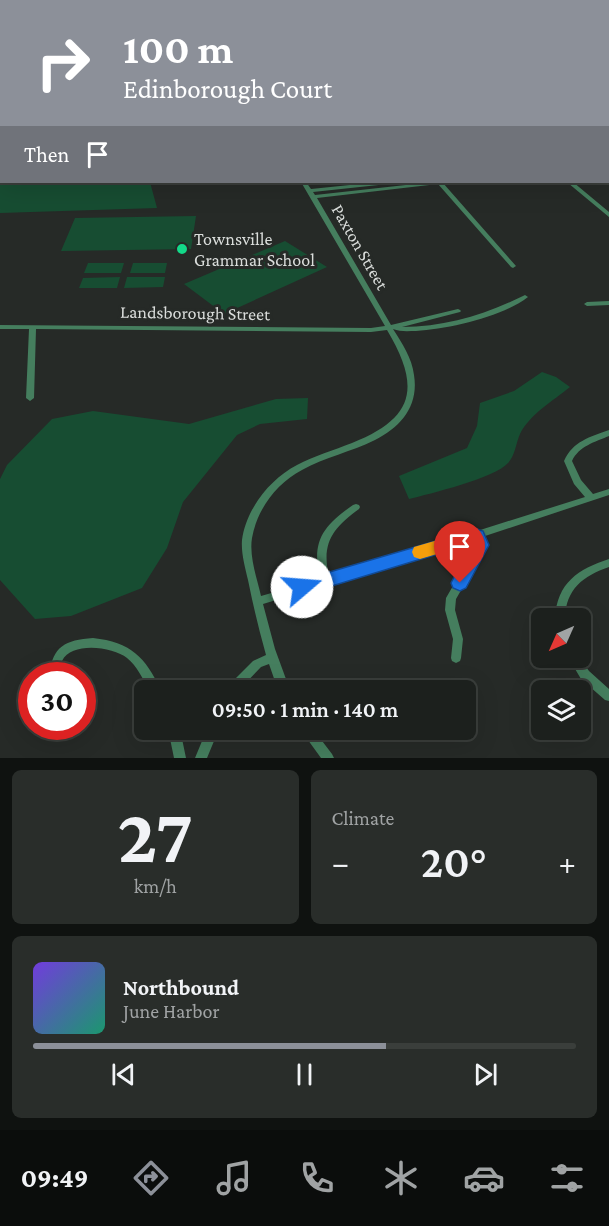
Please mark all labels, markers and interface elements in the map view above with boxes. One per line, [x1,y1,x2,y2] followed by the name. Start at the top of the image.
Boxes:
[24,24,102,102] icon: right
[123,25,233,72] text: 100 m
[123,74,332,104] text: Edinborough Court
[81,138,114,171] icon: arrive
[24,142,69,167] text: Then
[327,201,393,294] street label: Paxton Street
[194,229,315,270] place label: Townsville Grammar School
[175,242,189,256] marker: Townsville Grammar School
[120,302,271,324] street label: Landsborough Street
[434,521,485,583] pin
[443,530,476,563] icon: arrive
[270,555,334,619] position arrow
[531,608,591,668] north arrow
[531,608,591,740] map controls
[18,662,96,740] speed limit sign: 30
[531,680,591,740] button: layers
[212,697,398,722] text: 09:50 · 1 min · 140 m
[117,792,193,879] text: 27
[332,807,394,829] text: Climate
[421,837,487,887] text: 20°
[332,844,349,881] text: −
[559,844,576,881] text: +
[134,875,177,897] text: km/h
[123,975,239,1000] text: Northbound
[123,1000,220,1022] text: June Harbor
[107,1058,140,1091] icon: previous
[288,1058,321,1091] icon: pause
[469,1058,502,1091] icon: next
[130,1157,172,1199] icon: directions
[213,1157,255,1199] icon: music
[296,1157,338,1199] icon: phone
[380,1157,422,1199] icon: climate
[463,1157,505,1199] icon: car
[546,1157,588,1199] icon: filters
[21,1163,88,1193] text: 09:49

